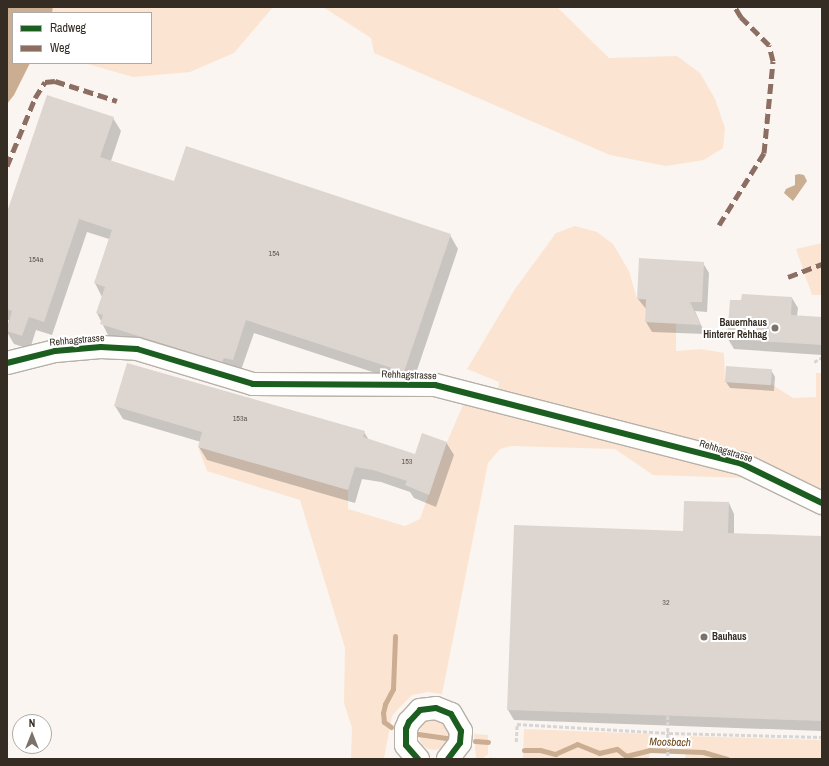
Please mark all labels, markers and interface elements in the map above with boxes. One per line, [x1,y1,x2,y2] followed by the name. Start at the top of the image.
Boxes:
[12,12,152,64] legend
[50,20,86,36] text: Radweg
[50,40,70,56] text: Weg
[269,249,279,259] house number: 154
[29,255,43,265] house number: 154a
[703,316,767,340] place label: Bauernhaus Hinterer Rehhag
[770,323,780,333] marker: Bauernhaus Hinterer Rehhag
[49,332,105,348] street label: Rehhagstrasse
[381,368,437,382] street label: Rehhagstrasse
[233,414,247,424] house number: 153a
[698,437,754,465] street label: Rehhagstrasse
[402,457,412,467] house number: 153
[662,598,670,608] house number: 32
[712,631,747,643] place label: Bauhaus
[699,632,709,642] marker: Bauhaus
[12,714,52,754] north arrow
[29,716,35,730] text: N
[649,735,691,749] water label: Moosbach

